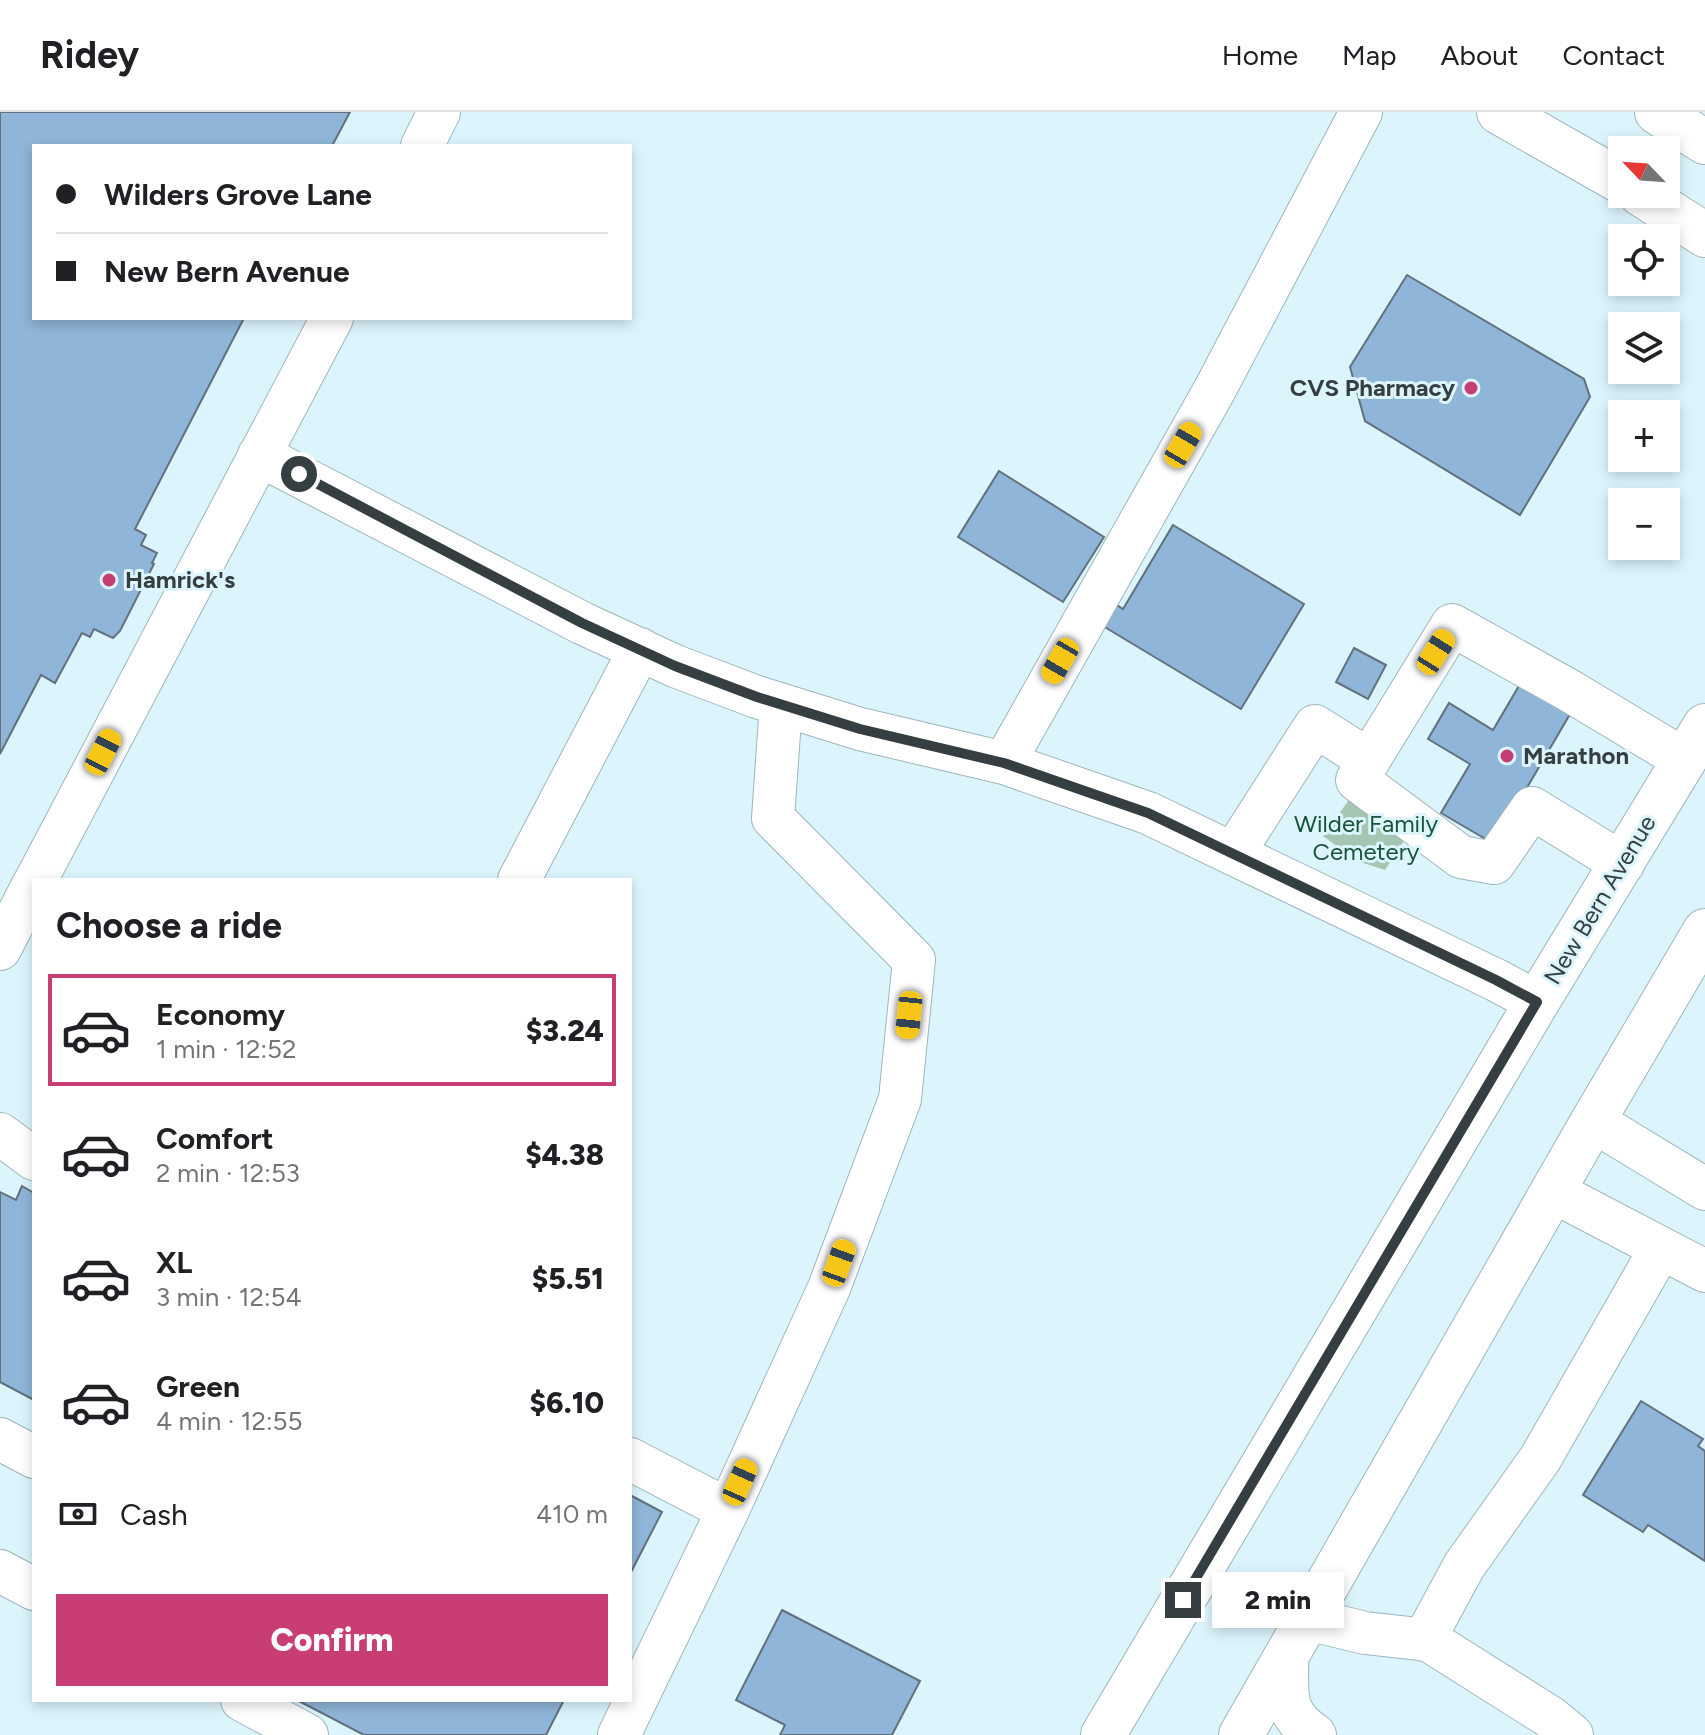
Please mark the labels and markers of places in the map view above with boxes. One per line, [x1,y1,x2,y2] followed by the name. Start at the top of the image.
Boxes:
[1290,373,1455,402] place label: CVS Pharmacy
[1462,379,1480,397] marker: CVS Pharmacy
[125,565,235,594] place label: Hamrick's
[100,571,118,589] marker: Hamrick's
[1523,741,1629,770] place label: Marathon
[1498,747,1516,765] marker: Marathon

